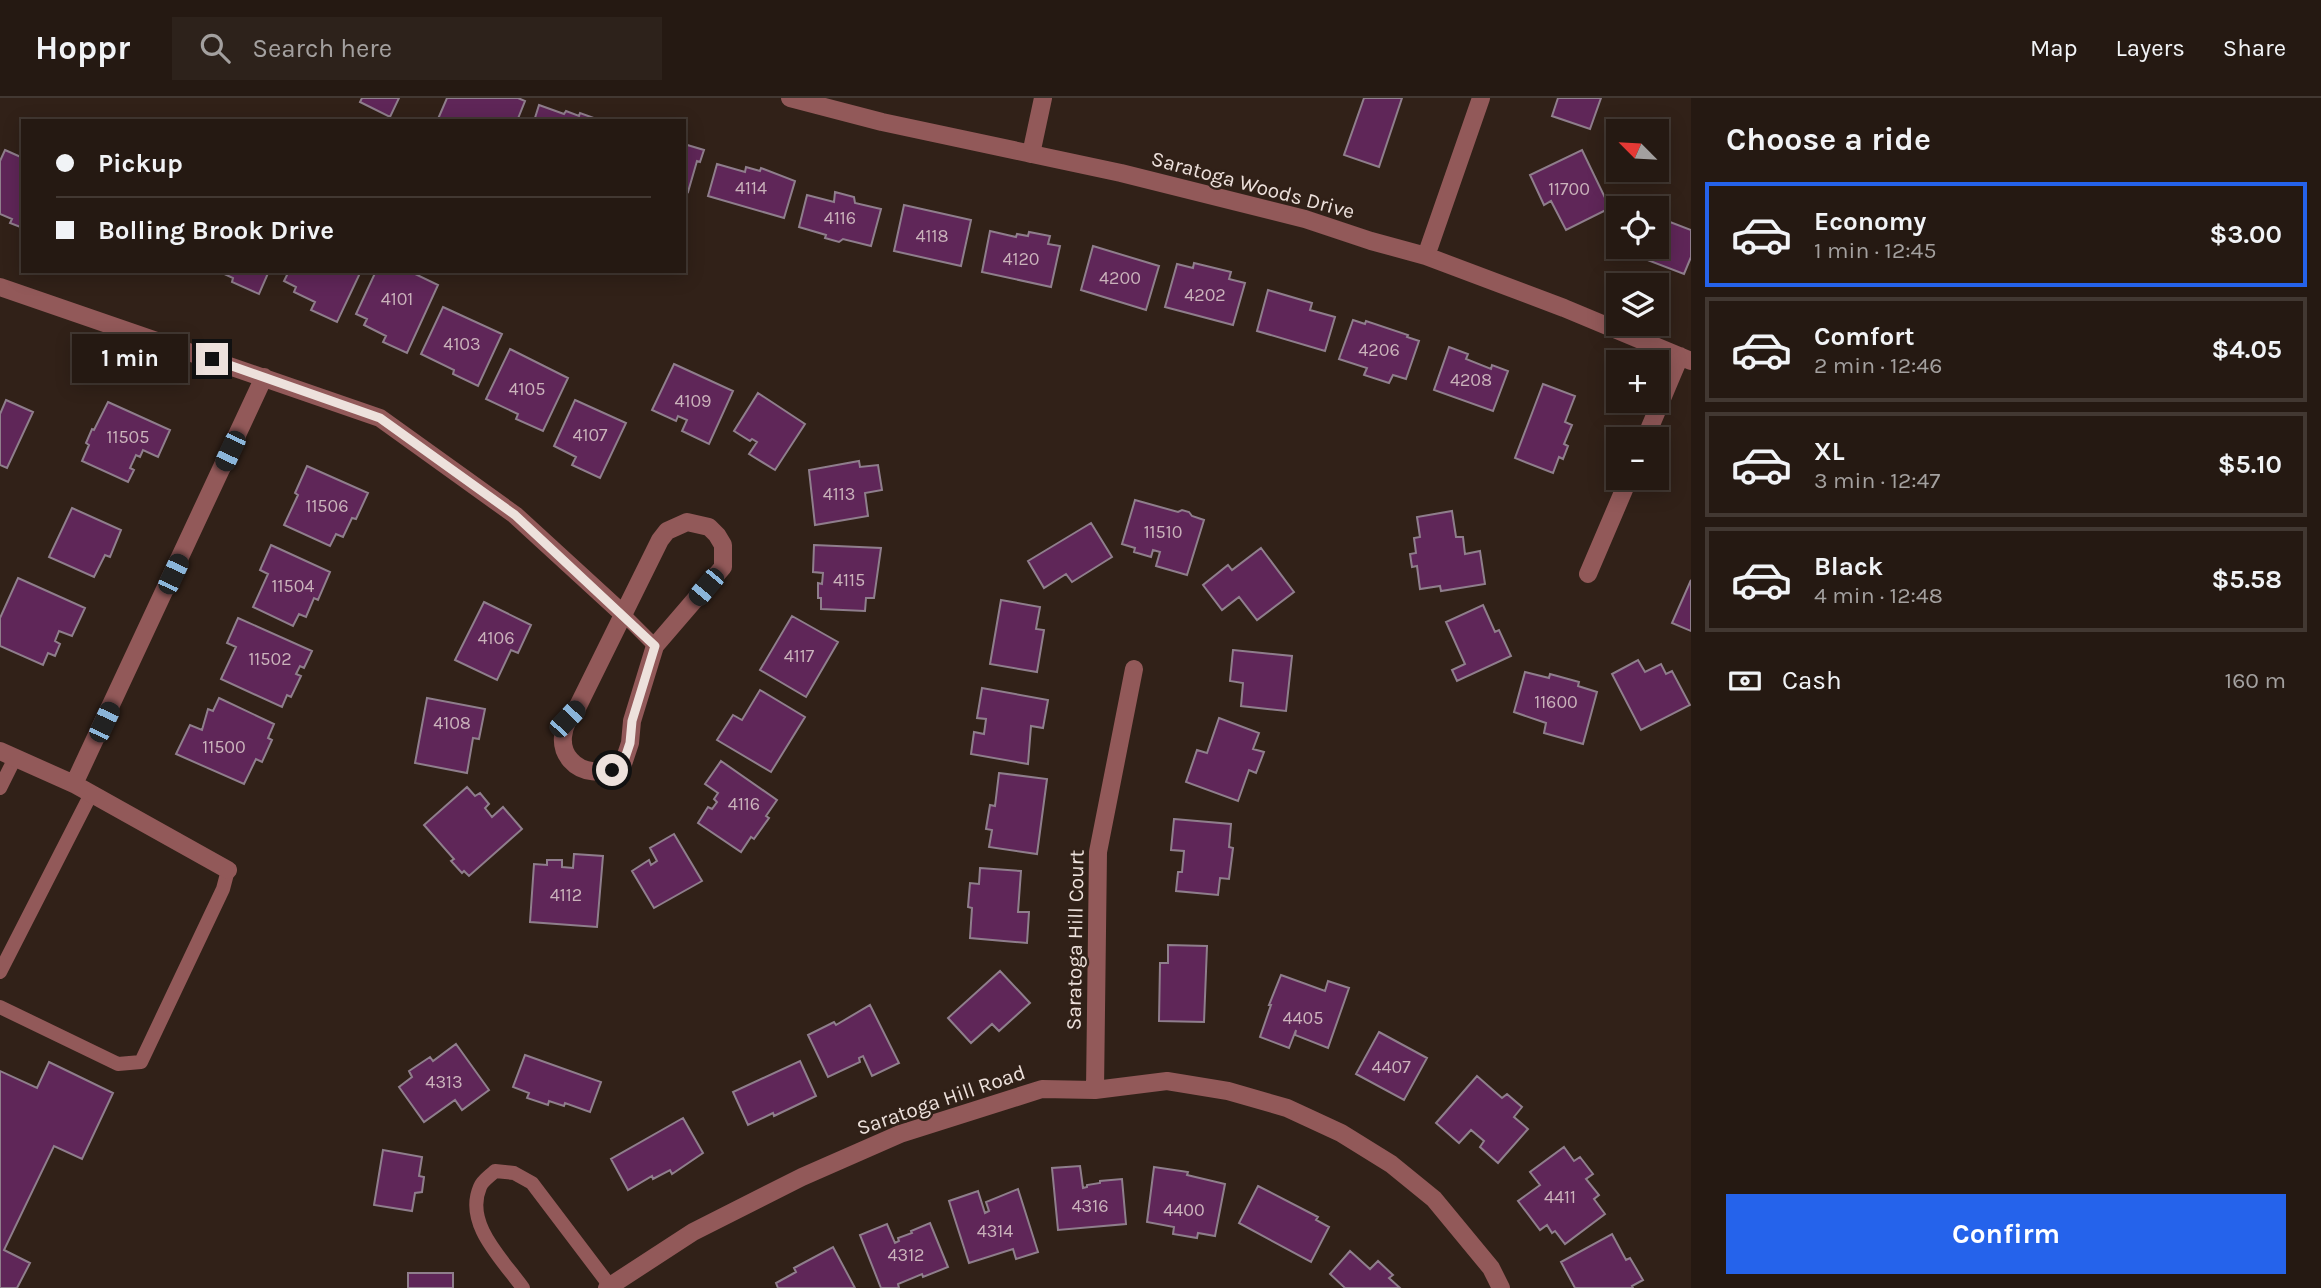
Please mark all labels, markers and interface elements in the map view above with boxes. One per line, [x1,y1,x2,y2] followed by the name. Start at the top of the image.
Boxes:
[172,17,662,80] search box
[35,29,130,67] text: Hoppr
[196,29,234,67] icon: search
[252,33,392,64] text: Search here
[2030,34,2078,62] text: Map
[2116,34,2185,62] text: Layers
[2223,34,2286,62] text: Share
[1606,119,1670,182] north arrow
[1606,119,1669,490] map controls
[1726,121,1931,158] text: Choose a ride
[1149,146,1357,224] street label: Saratoga Woods Drive
[98,148,183,179] text: Pickup
[735,177,767,199] house number: 4114
[1548,178,1590,200] house number: 11700
[1606,196,1669,259] button: locate
[1730,203,1793,266] icon: car
[1814,206,1926,237] text: Economy
[824,207,856,229] house number: 4116
[98,215,334,246] text: Bolling Brook Drive
[2209,219,2282,250] text: $3.00
[915,225,949,247] house number: 4118
[1814,237,1936,264] text: 1 min · 12:45
[1002,248,1040,270] house number: 4120
[1099,267,1141,289] house number: 4200
[1606,273,1669,336] button: layers
[1184,284,1226,306] house number: 4202
[381,288,413,310] house number: 4101
[1730,318,1793,381] icon: car
[1814,321,1915,352] text: Comfort
[443,333,481,355] house number: 4103
[72,334,188,384] callout: 1 min
[2211,334,2282,365] text: $4.05
[1358,339,1400,361] house number: 4206
[196,343,228,375] route end
[101,345,159,372] text: 1 min
[1606,350,1669,413] button: +
[1814,352,1942,379] text: 2 min · 12:46
[1450,369,1492,391] house number: 4208
[509,378,545,400] house number: 4105
[674,390,712,412] house number: 4109
[572,424,608,446] house number: 4107
[107,426,149,448] house number: 11505
[1606,427,1669,490] button: −
[212,428,249,474] car
[1730,433,1793,496] icon: car
[1814,436,1845,467] text: XL
[2218,449,2282,480] text: $5.10
[1814,467,1940,494] text: 3 min · 12:47
[823,483,855,505] house number: 4113
[305,495,349,517] house number: 11506
[1144,521,1182,543] house number: 11510
[1730,548,1793,611] icon: car
[155,551,192,597] car
[1814,551,1883,582] text: Black
[685,564,728,610] car
[2211,564,2282,595] text: $5.58
[833,569,865,591] house number: 4115
[272,575,314,597] house number: 11504
[1814,582,1943,609] text: 4 min · 12:48
[478,627,515,649] house number: 4106
[784,645,815,667] house number: 4117
[248,648,292,670] house number: 11502
[1726,662,1764,700] icon: cash
[1782,665,1842,696] text: Cash
[2225,667,2286,694] text: 160 m
[1534,691,1578,713] house number: 11600
[545,696,590,742] car
[86,699,123,745] car
[433,712,471,734] house number: 4108
[202,736,246,758] house number: 11500
[596,754,628,786] route start
[728,793,760,815] house number: 4116
[1061,849,1089,1031] street label: Saratoga Hill Court
[550,884,582,906] house number: 4112
[1283,1007,1323,1029] house number: 4405
[1371,1056,1411,1078] house number: 4407
[854,1060,1028,1140] street label: Saratoga Hill Road
[425,1071,463,1093] house number: 4313
[1544,1186,1576,1208] house number: 4411
[1726,1194,2286,1274] button: Confirm
[1072,1195,1108,1217] house number: 4316
[1163,1199,1205,1221] house number: 4400
[977,1220,1013,1242] house number: 4314
[887,1244,925,1266] house number: 4312

